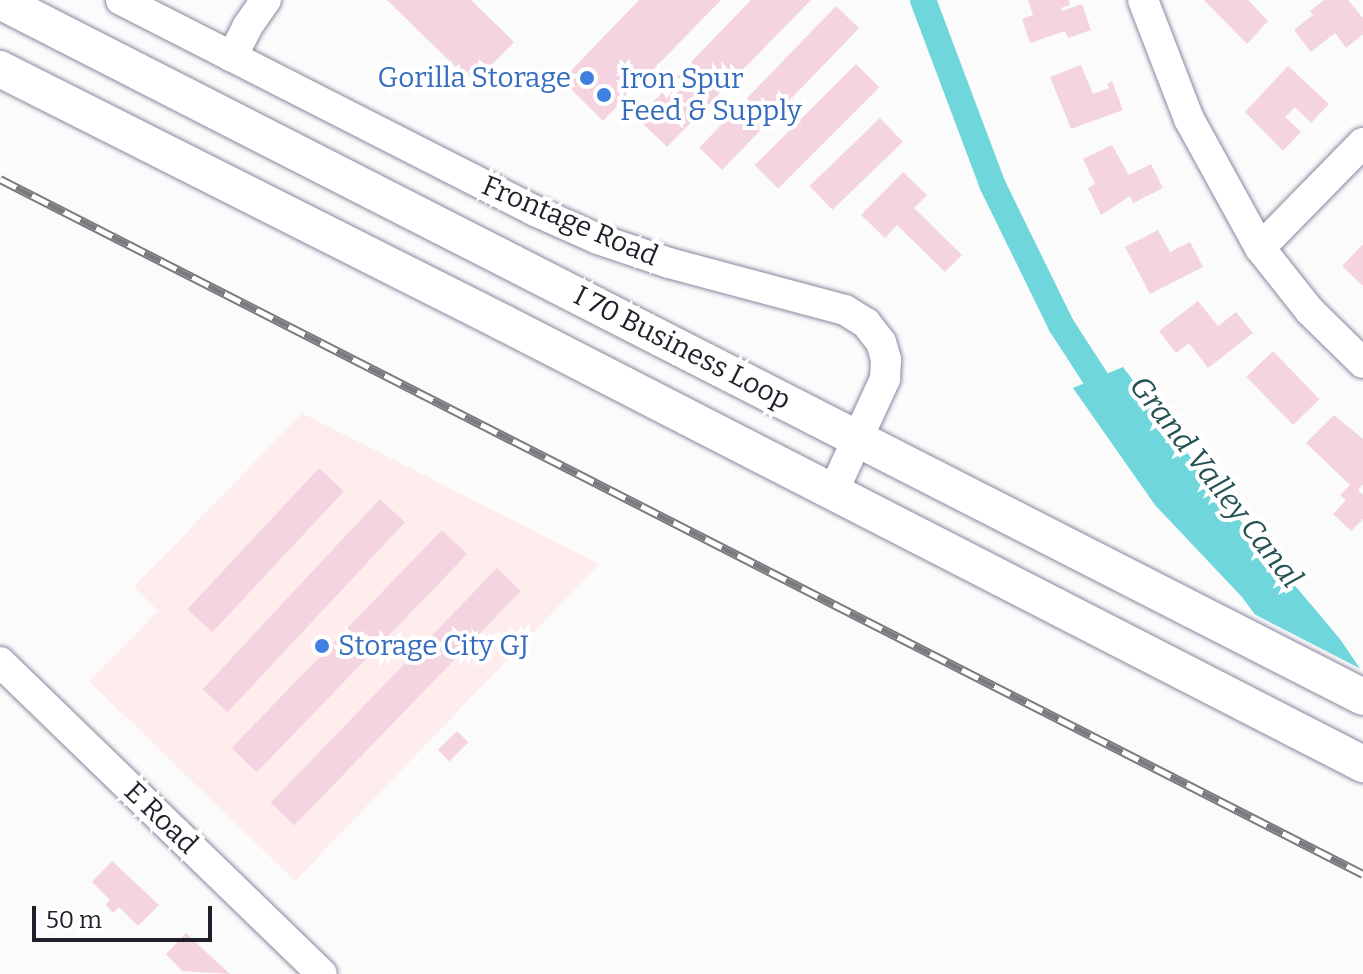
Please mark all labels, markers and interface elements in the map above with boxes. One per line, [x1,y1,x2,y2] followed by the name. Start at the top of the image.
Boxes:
[378,61,571,95] place label: Gorilla Storage
[620,62,802,128] place label: Iron Spur Feed & Supply
[578,69,596,87] marker: Gorilla Storage
[595,86,613,104] marker: Iron Spur Feed & Supply
[477,169,663,273] street label: Frontage Road
[568,279,796,417] street label: I 70 Business Loop
[1122,369,1310,595] water label: Grand Valley Canal
[338,629,529,663] place label: Storage City GJ
[313,637,331,655] marker: Storage City GJ
[117,775,205,861] street label: E Road
[36,890,216,940] scale bar
[46,906,102,934] text: 50 m

